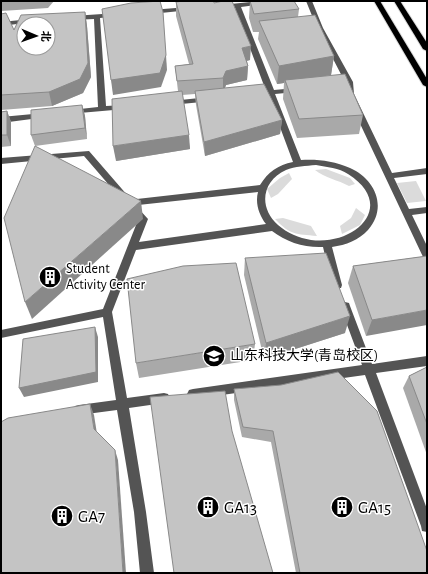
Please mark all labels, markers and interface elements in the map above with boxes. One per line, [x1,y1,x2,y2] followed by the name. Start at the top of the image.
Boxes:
[16,16,56,56] north arrow
[40,31,51,42] text: 北
[66,262,146,292] place label: Student Activity Center
[37,264,63,290] building icon: Student Activity Center
[201,343,227,369] school or university icon: 山东科技大学(青岛校区)
[230,347,378,363] place label: 山东科技大学(青岛校区)
[195,494,221,520] building icon: GA13
[329,494,355,520] building icon: GA15
[224,499,257,516] place label: GA13
[358,499,391,516] place label: GA15
[49,503,75,529] building icon: GA7
[78,508,105,525] place label: GA7

